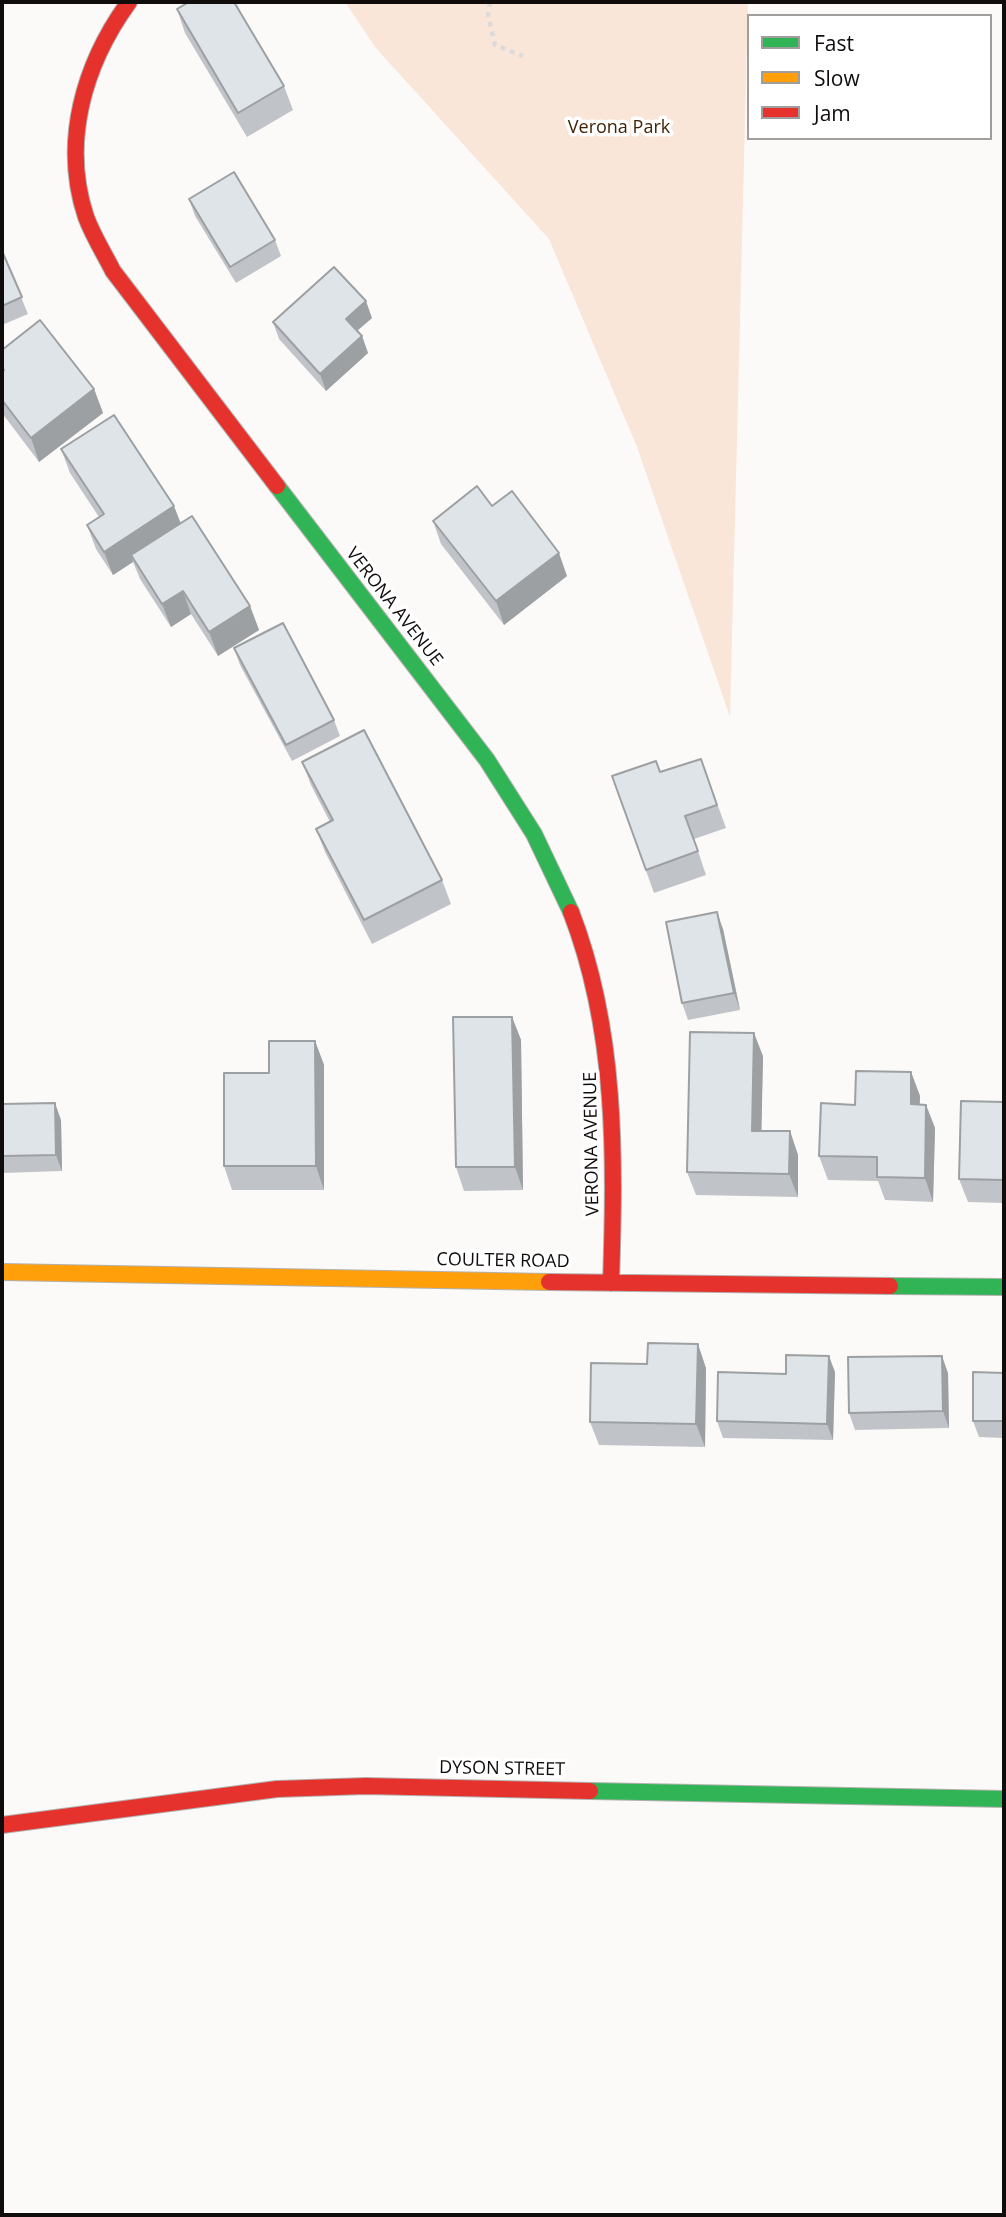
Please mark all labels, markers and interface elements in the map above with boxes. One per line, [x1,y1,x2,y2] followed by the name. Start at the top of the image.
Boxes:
[747,14,992,140] legend
[814,29,854,57] text: Fast
[814,64,860,92] text: Slow
[814,99,851,127] text: Jam
[568,117,670,139] park label: Verona Park
[341,544,447,670] street label: VERONA AVENUE
[580,1072,604,1216] street label: VERONA AVENUE
[436,1249,570,1273] street label: COULTER ROAD
[439,1757,565,1781] street label: DYSON STREET

